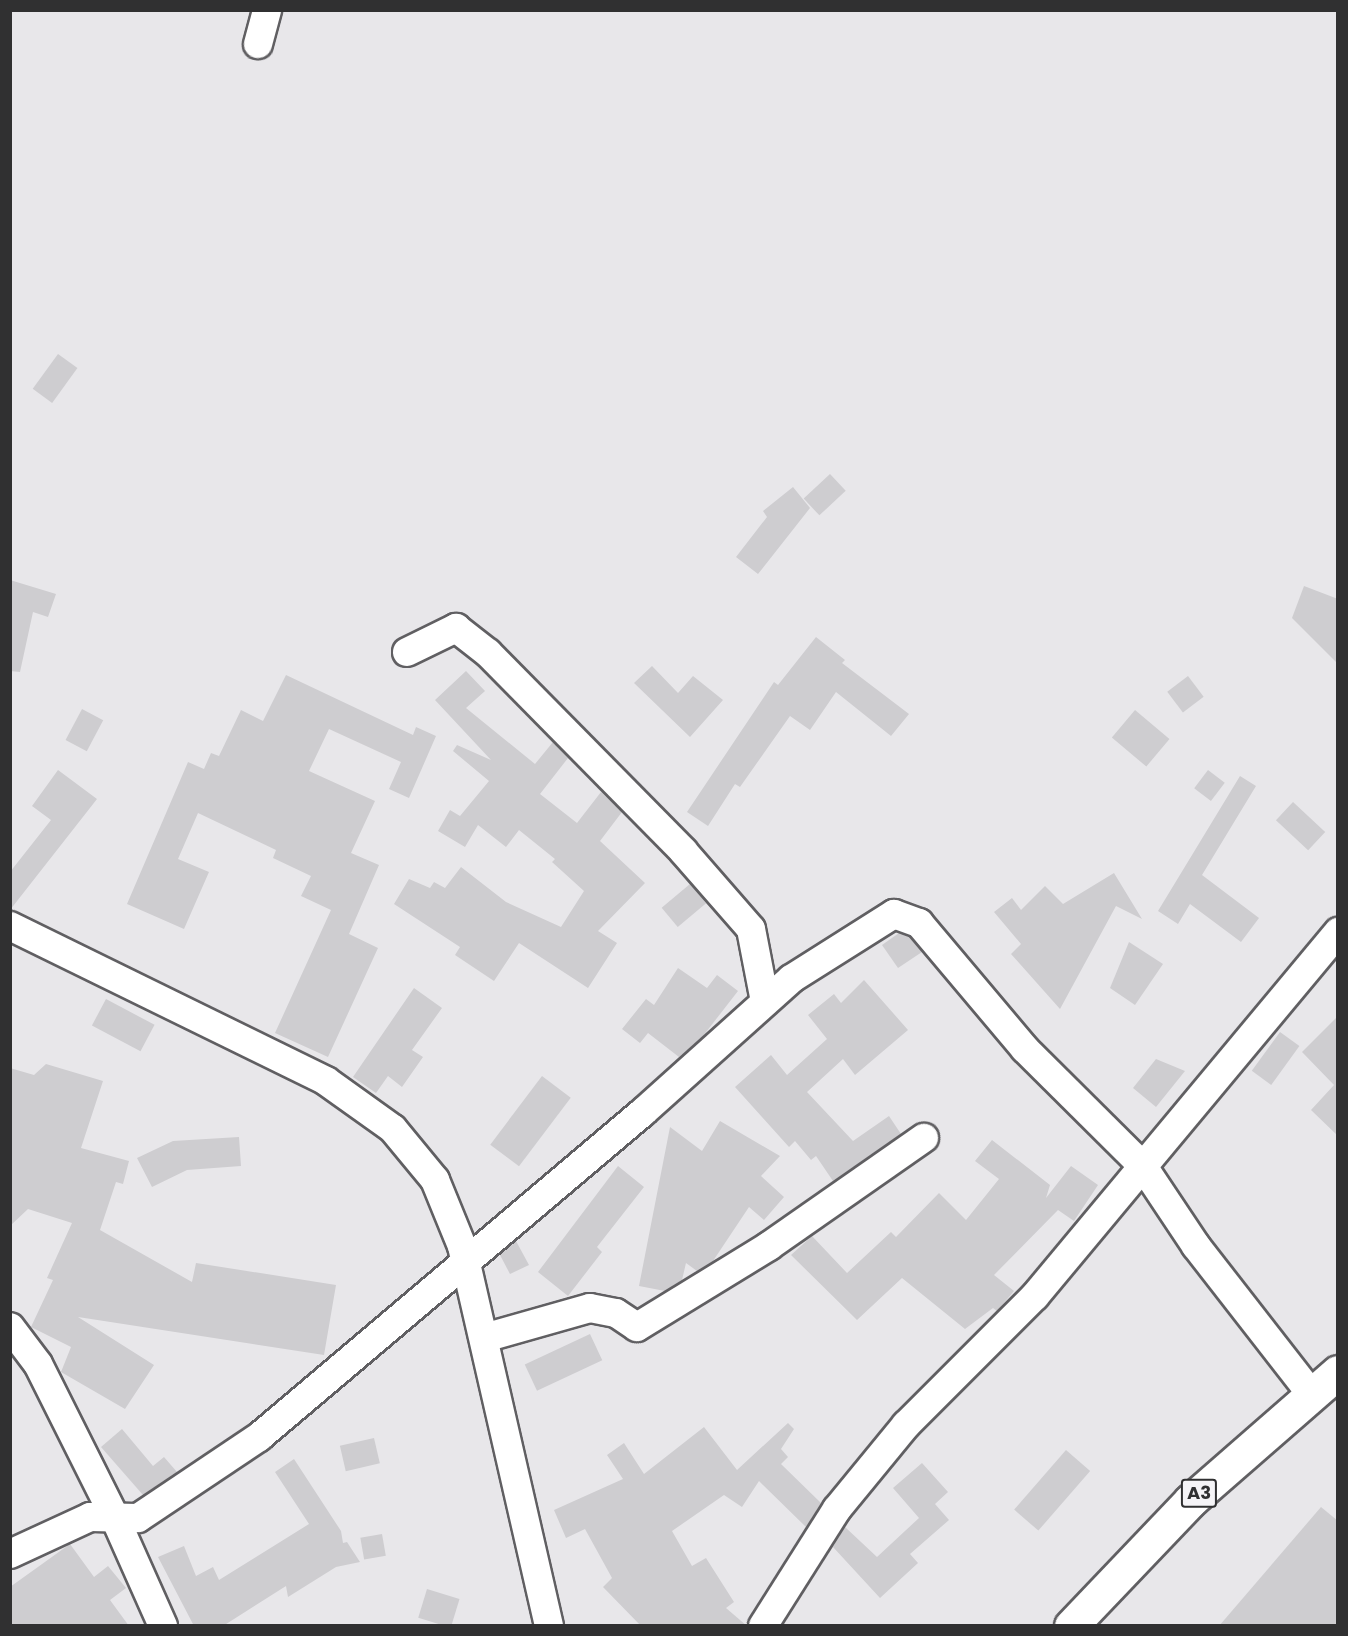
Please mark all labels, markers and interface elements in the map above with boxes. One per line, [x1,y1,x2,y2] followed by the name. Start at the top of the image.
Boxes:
[1180,1478,1218,1508] road number: A3

